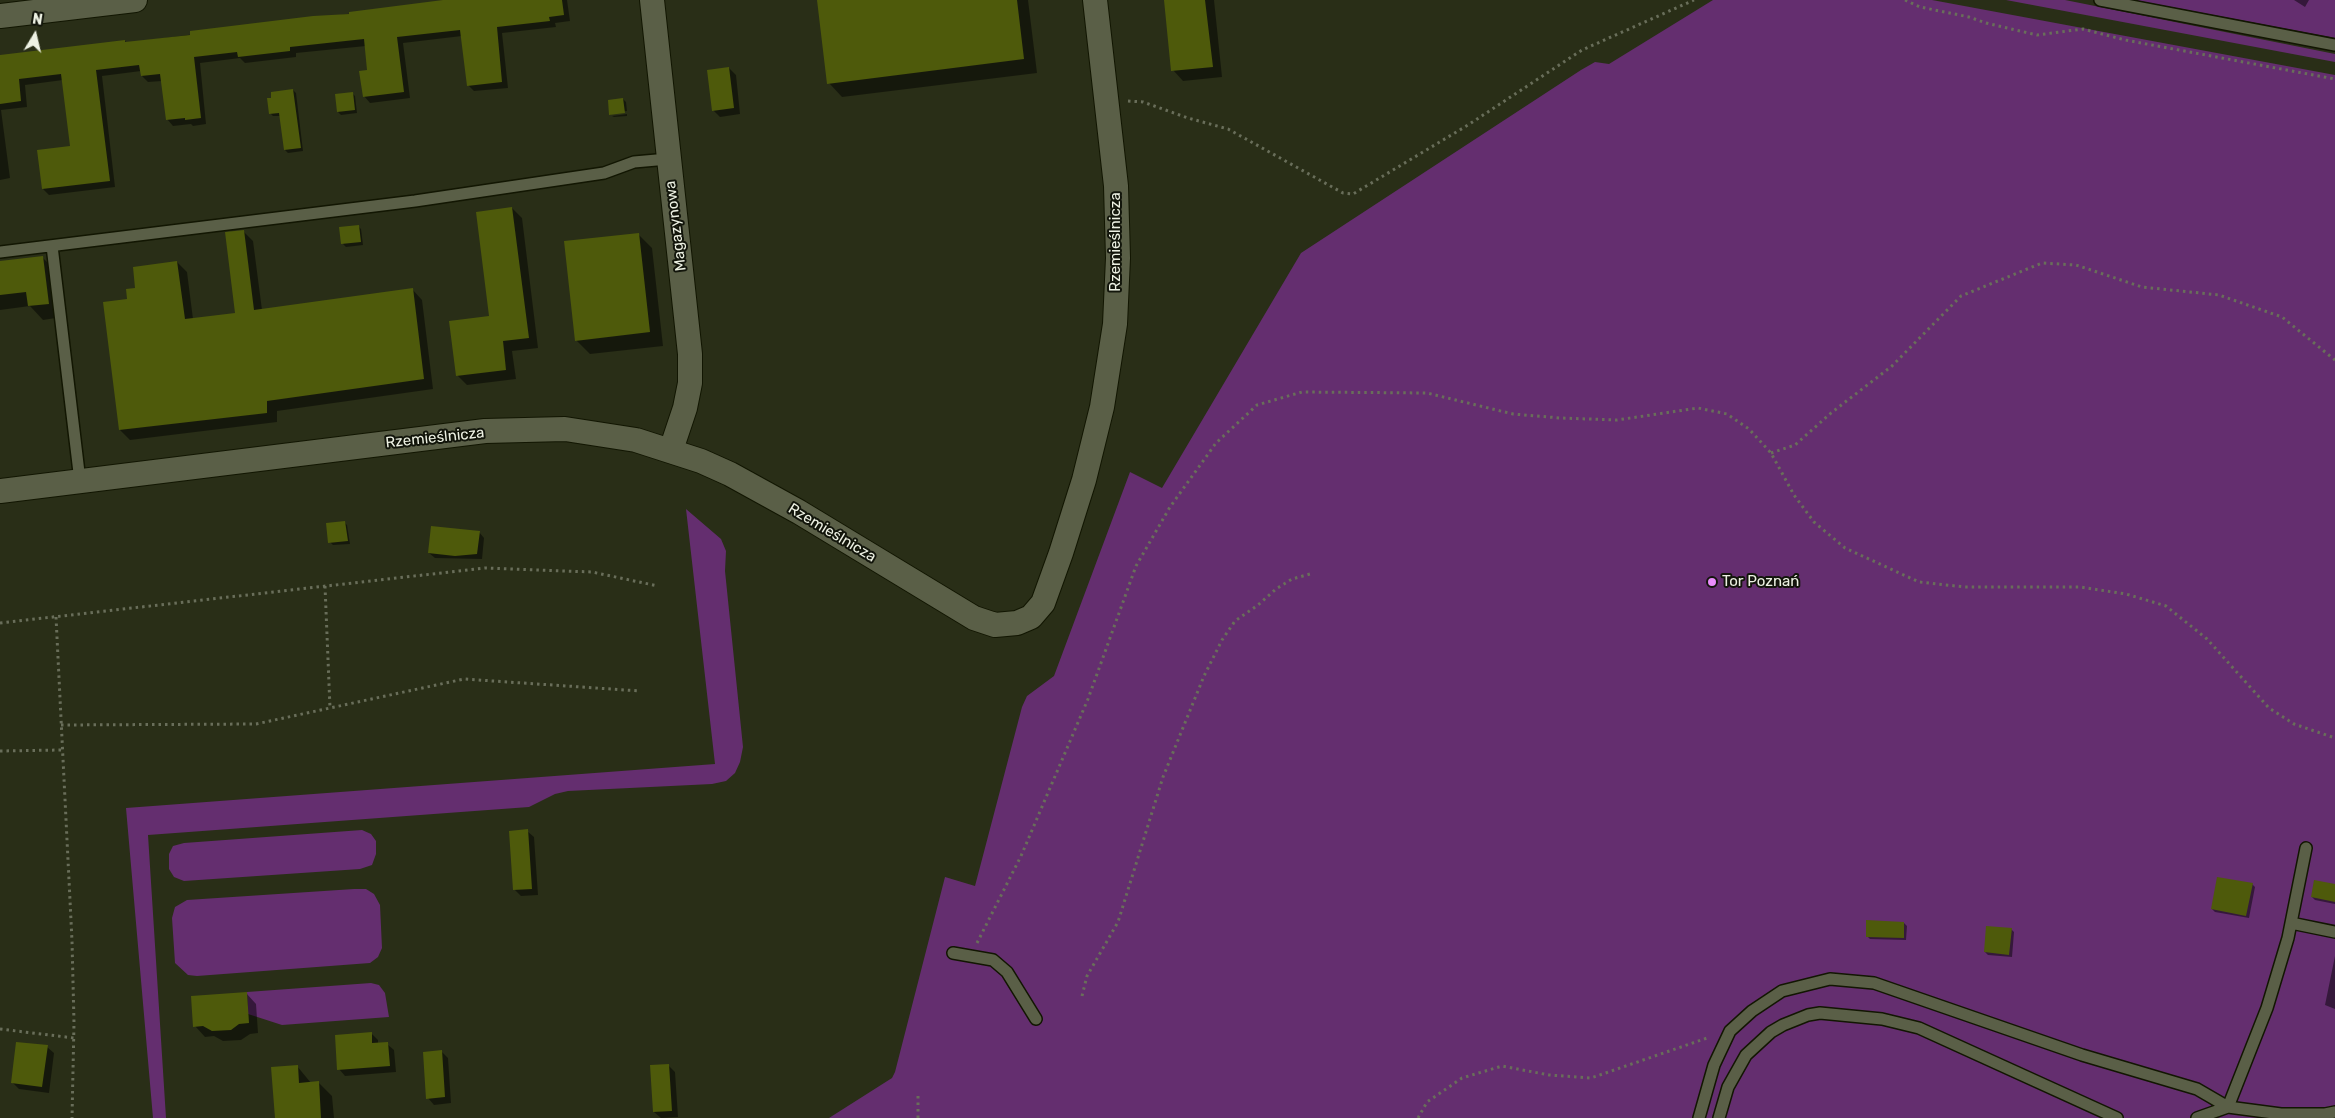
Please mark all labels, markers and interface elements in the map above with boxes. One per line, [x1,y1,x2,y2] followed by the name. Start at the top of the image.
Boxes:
[10,10,60,60] north arrow
[31,11,44,29] text: N
[662,180,690,272] street label: Magazynowa
[1107,192,1125,292] street label: Rzemieślnicza
[385,424,485,452] street label: Rzemieślnicza
[785,500,879,566] street label: Rzemieślnicza
[1722,573,1799,591] place label: Tor Poznań
[1706,576,1718,588] marker: Tor Poznań

